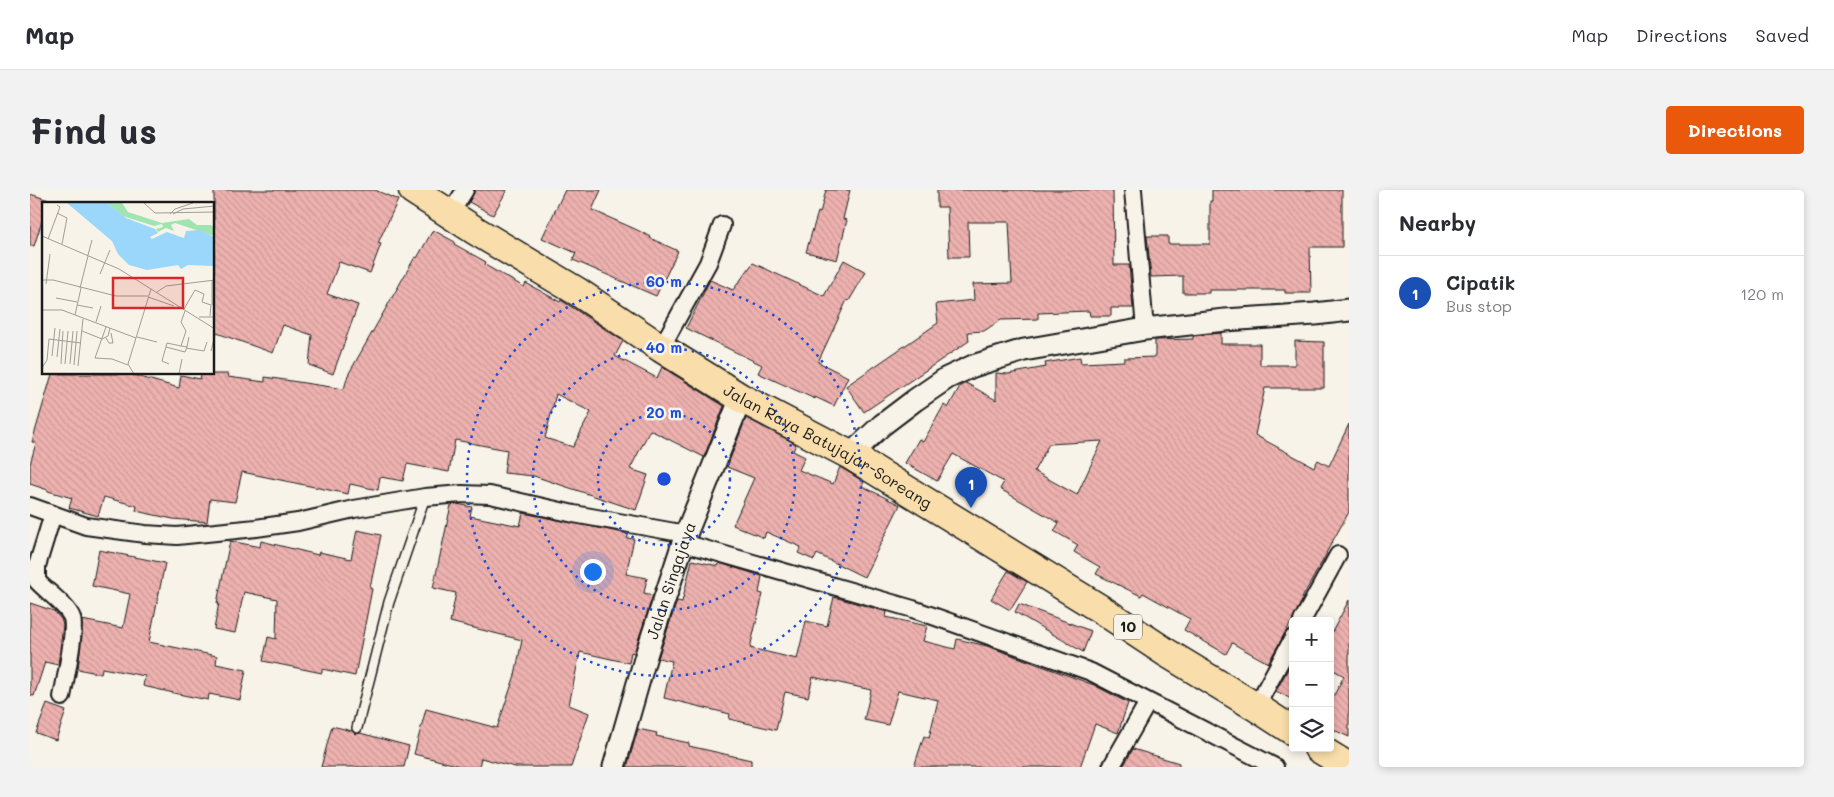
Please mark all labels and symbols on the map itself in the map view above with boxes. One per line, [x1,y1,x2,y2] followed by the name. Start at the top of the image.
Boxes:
[42,202,215,375] inset map
[646,271,682,291] text: 60 m
[646,337,682,357] text: 40 m
[720,379,936,513] street label: Jalan Raya Batujajar-Soreang
[646,402,682,422] text: 20 m
[955,467,987,508] pin: 1
[655,470,673,488] centre of rings
[641,518,700,642] street label: Jalan Singajaya
[580,559,606,585] your location
[1114,614,1142,640] road number: 10

